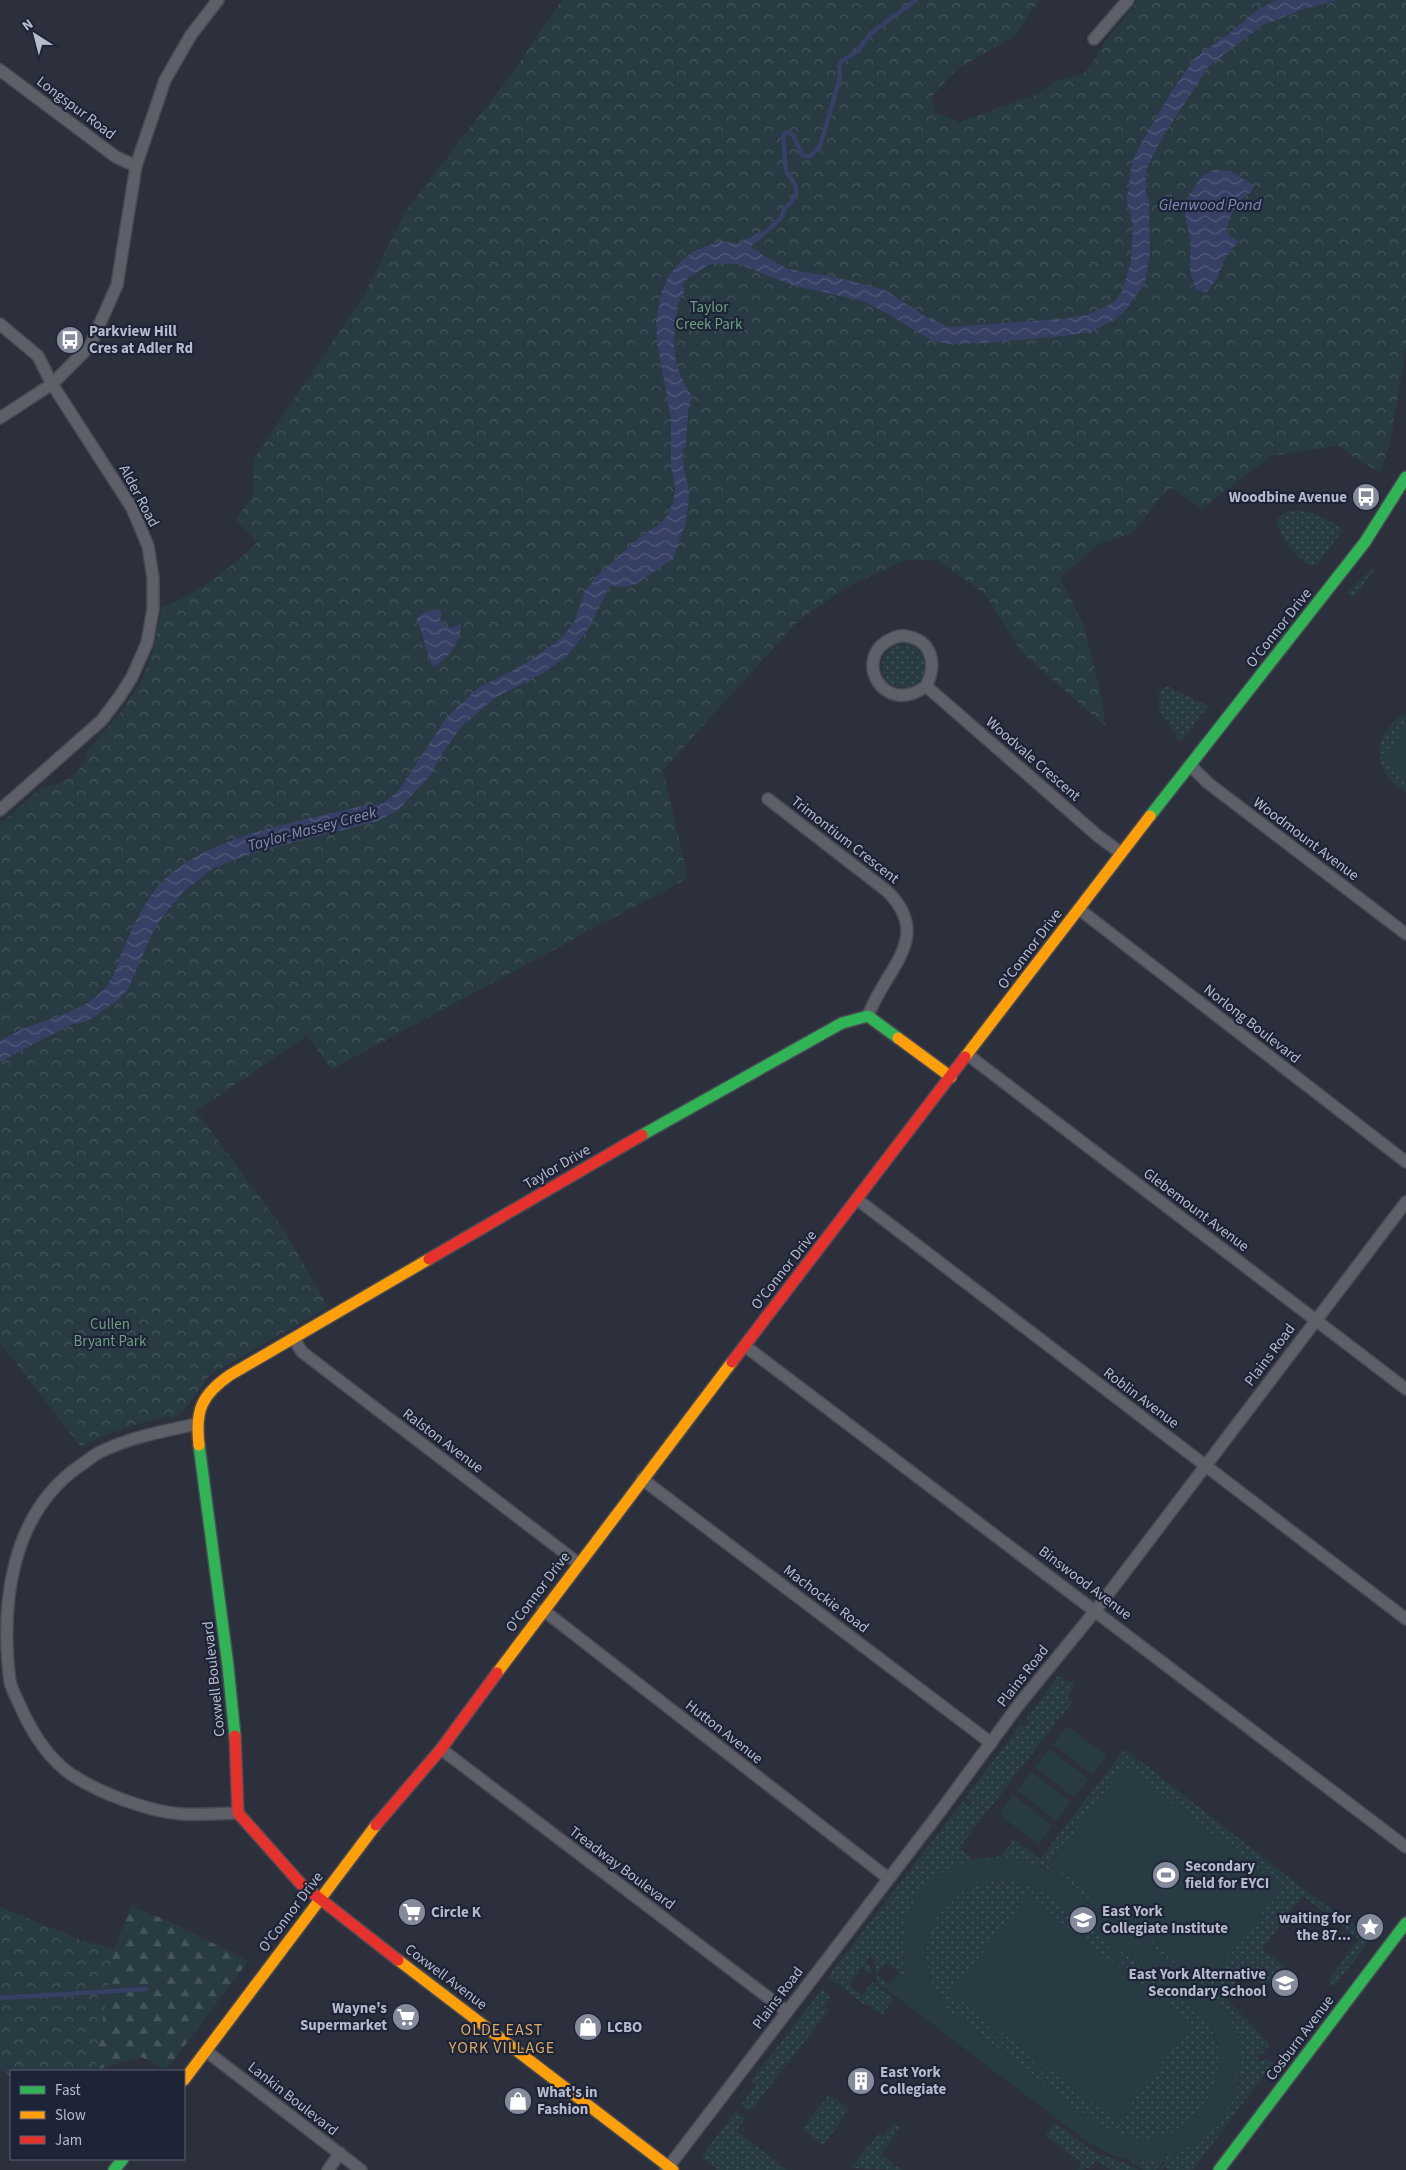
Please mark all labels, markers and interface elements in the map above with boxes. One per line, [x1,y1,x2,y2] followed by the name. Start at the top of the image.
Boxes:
[10,10,60,60] north arrow
[18,14,38,36] text: N
[32,71,120,145] street label: Longspur Road
[1159,194,1262,216] water label: Glenwood Pond
[676,297,743,335] park label: Taylor Creek Park
[89,321,193,359] place label: Parkview Hill Cres at Adler Rd
[55,325,85,355] bus stop icon: Parkview Hill Cres at Adler Rd
[114,461,164,531] street label: Alder Road
[1351,482,1381,512] bus stop icon: Woodbine Avenue
[1229,487,1347,508] place label: Woodbine Avenue
[1241,584,1317,672] street label: O'Connor Drive
[981,712,1085,806] street label: Woodvale Crescent
[787,791,903,889] street label: Trimontium Crescent
[1249,792,1363,886] street label: Woodmount Avenue
[245,801,379,857] water label: Taylor-Massey Creek
[993,904,1067,994] street label: O'Connor Drive
[1199,979,1305,1069] street label: Norlong Boulevard
[520,1139,594,1195] street label: Taylor Drive
[1139,1163,1253,1257] street label: Glebemount Avenue
[746,1226,822,1314] street label: O'Connor Drive
[74,1314,147,1352] park label: Cullen Bryant Park
[1240,1319,1300,1391] street label: Plains Road
[1099,1363,1183,1433] street label: Roblin Avenue
[398,1404,488,1478] street label: Ralston Avenue
[1034,1541,1136,1625] street label: Binswood Avenue
[501,1547,575,1637] street label: O'Connor Drive
[779,1560,873,1638] street label: Machockie Road
[197,1620,231,1738] street label: Coxwell Boulevard
[992,1641,1054,1711] street label: Plains Road
[681,1695,767,1769] street label: Hutton Avenue
[565,1821,679,1915] street label: Treadway Boulevard
[1185,1856,1269,1894] place label: Secondary field for EYCI
[1151,1860,1181,1890] sports icon: Secondary field for EYCI
[254,1867,328,1957] street label: O'Connor Drive
[397,1897,427,1927] supermarket icon: Circle K
[1102,1901,1228,1939] place label: East York Collegiate Institute
[431,1902,482,1923] place label: Circle K
[1068,1905,1098,1935] school or university icon: East York Collegiate Institute
[1279,1908,1351,1946] place label: waiting for the 87...
[1355,1912,1385,1942] place icon: waiting for the 87...
[400,1939,492,2015] street label: Coxwell Avenue
[748,1962,808,2034] street label: Plains Road
[1129,1964,1267,2002] place label: East York Alternative Secondary School
[1270,1968,1300,1998] school or university icon: East York Alternative Secondary School
[1261,1991,1339,2085] street label: Cosburn Avenue
[300,1998,387,2036] place label: Wayne's Supermarket
[391,2002,421,2032] supermarket icon: Wayne's Supermarket
[573,2012,603,2042] shop icon: LCBO
[607,2017,642,2038] place label: LCBO
[448,2019,555,2059] district label: OLDE EAST YORK VILLAGE
[243,2057,343,2141] street label: Lankin Boulevard
[880,2062,947,2100] place label: East York Collegiate
[846,2066,876,2096] building icon: East York Collegiate
[10,2070,185,2160] legend
[55,2080,81,2101] text: Fast
[537,2082,598,2120] place label: What's in Fashion
[503,2086,533,2116] shop icon: What's in Fashion
[55,2105,86,2126] text: Slow
[55,2130,82,2151] text: Jam

